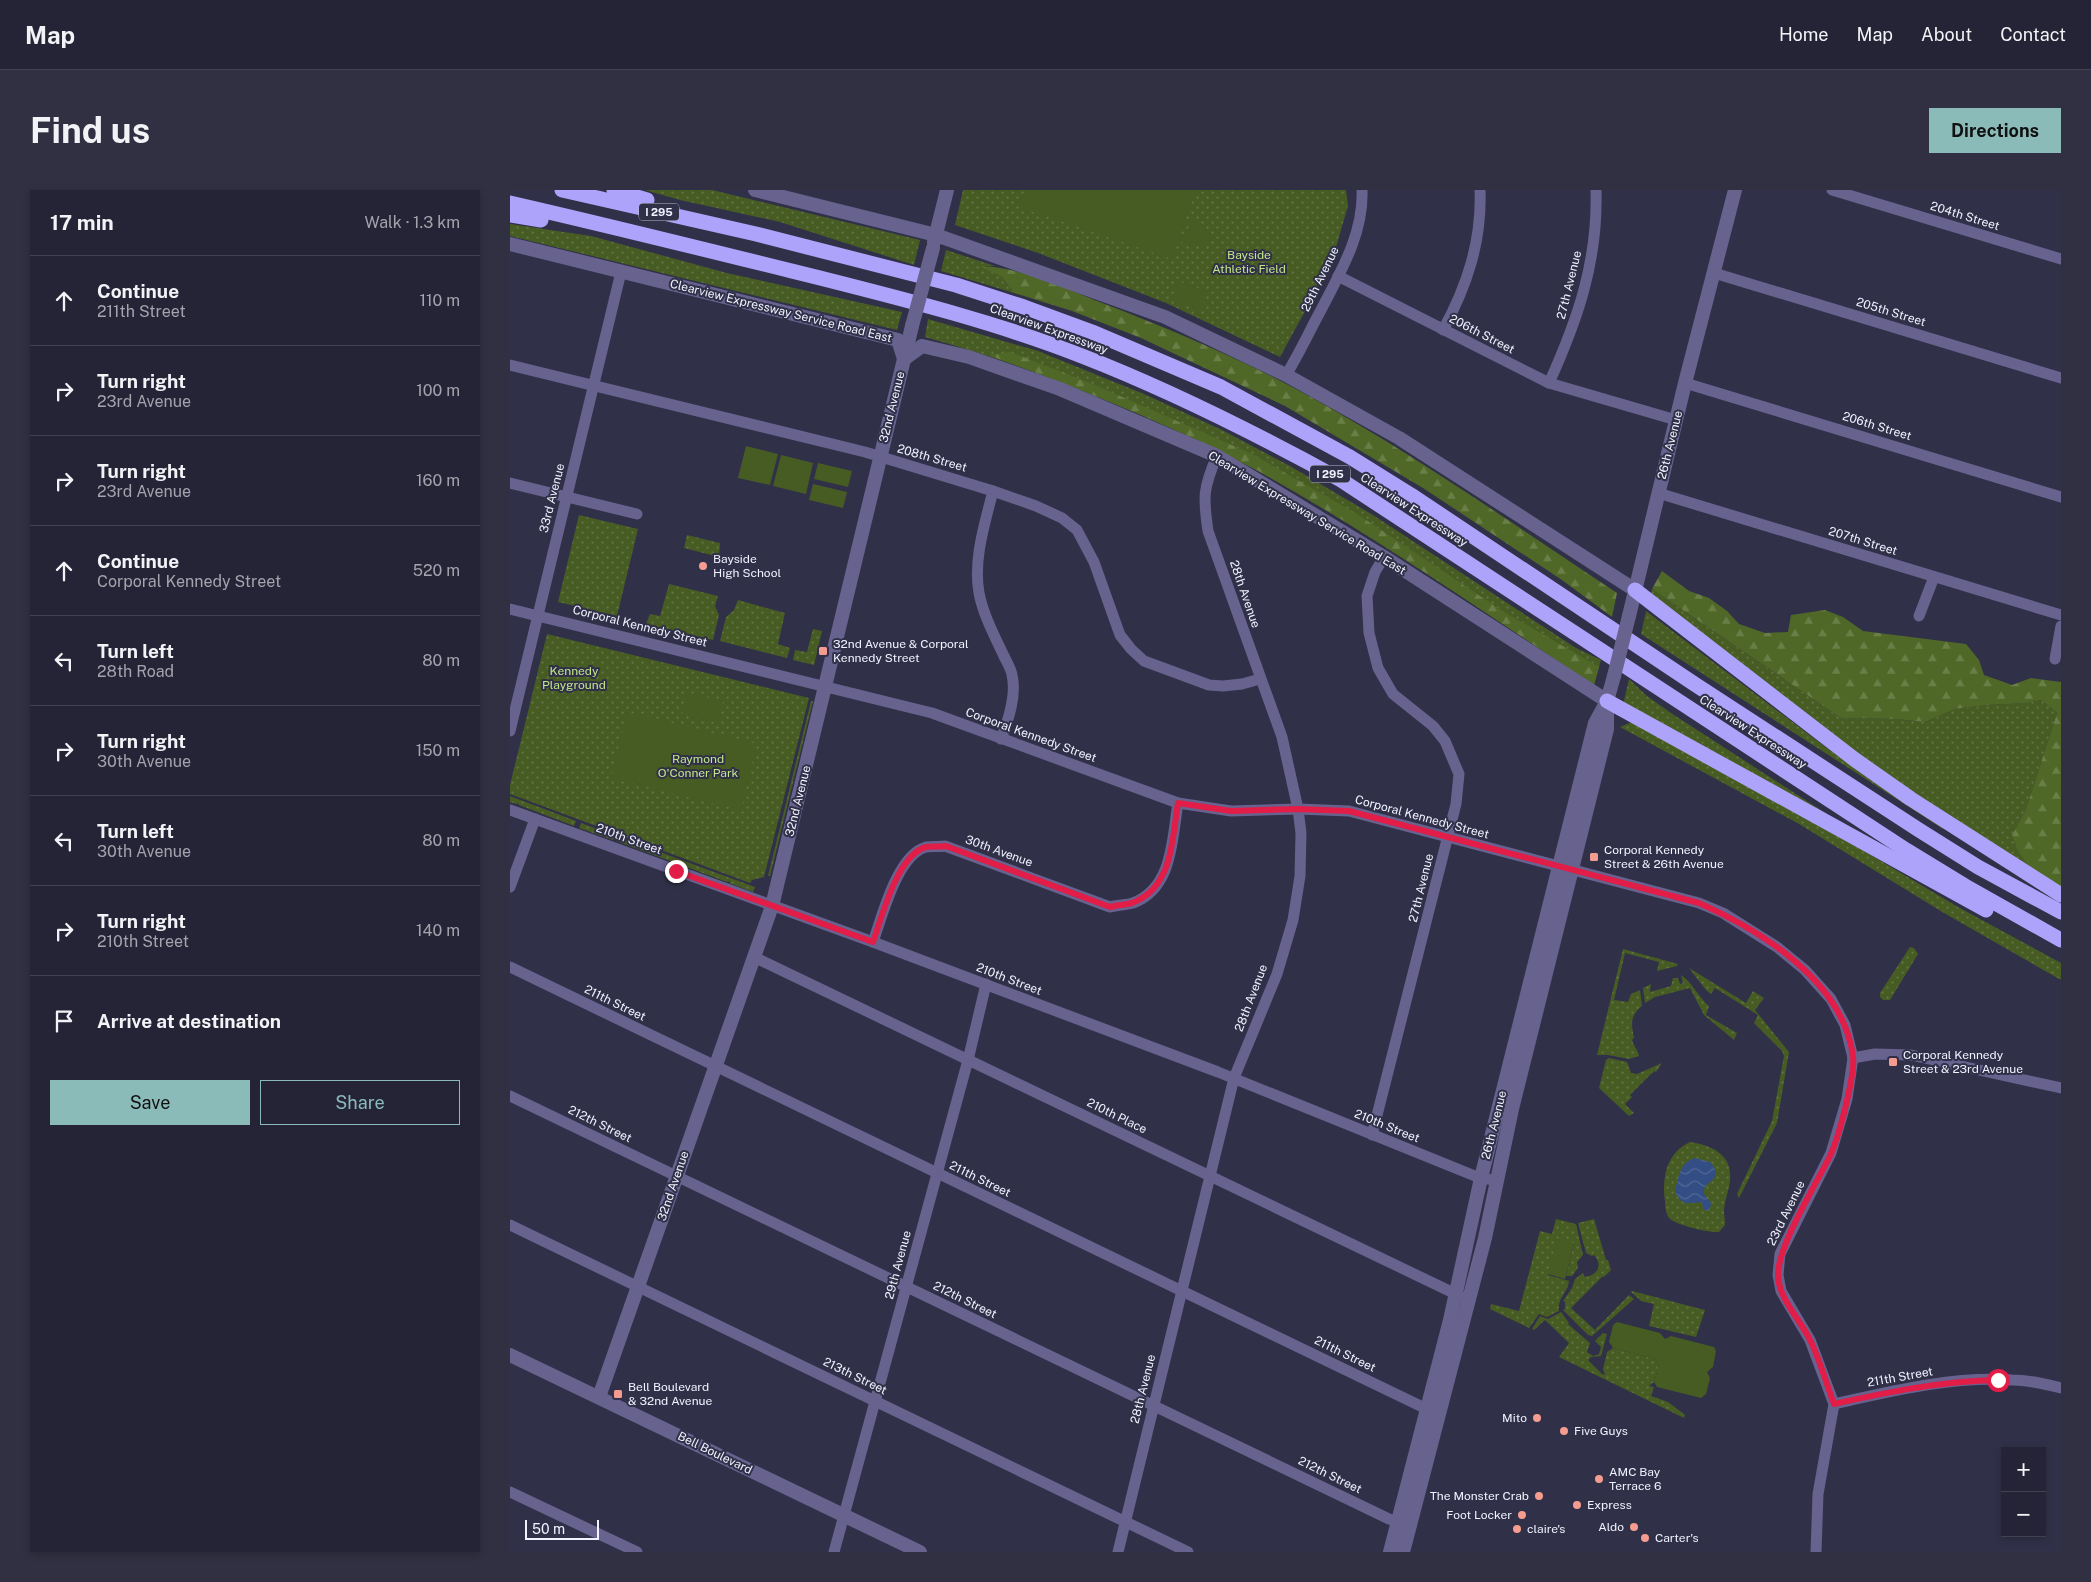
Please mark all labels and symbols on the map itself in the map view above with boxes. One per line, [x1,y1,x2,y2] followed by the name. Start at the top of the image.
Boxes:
[1929,199,2002,233] street label: 204th Street
[639,204,679,221] road number: I 295
[1298,244,1342,314] street label: 29th Avenue
[1212,248,1286,276] park label: Bayside Athletic Field
[1554,249,1584,321] street label: 27th Avenue
[669,277,894,345] street label: Clearview Expressway Service Road East
[1855,295,1928,329] street label: 205th Street
[988,301,1110,357] street label: Clearview Expressway
[1447,312,1517,357] street label: 206th Street
[876,370,908,444] street label: 32nd Avenue
[1655,409,1685,481] street label: 26th Avenue
[1841,409,1914,443] street label: 206th Street
[896,441,969,475] street label: 208th Street
[1206,448,1409,578] street label: Clearview Expressway Service Road East
[537,462,567,534] street label: 33rd Avenue
[1310,466,1350,482] road number: I 295
[1358,470,1471,550] street label: Clearview Expressway
[1827,524,1899,558] street label: 207th Street
[713,552,781,580] place label: Bayside High School
[1227,558,1263,630] street label: 28th Avenue
[697,560,709,572] marker: Bayside High School
[571,603,709,650] street label: Corporal Kennedy Street
[833,637,969,665] place label: 32nd Avenue & Corporal Kennedy Street
[817,645,829,657] marker: 32nd Avenue & Corporal Kennedy Street
[542,664,606,692] park label: Kennedy Playground
[1697,692,1810,772] street label: Clearview Expressway
[964,705,1099,765] street label: Corporal Kennedy Street
[658,752,739,780] park label: Raymond O'Conner Park
[782,764,814,838] street label: 32nd Avenue
[1353,792,1491,842] street label: Corporal Kennedy Street
[594,821,664,857] street label: 210th Street
[963,832,1035,870] street label: 30th Avenue
[1604,843,1724,871] place label: Corporal Kennedy Street & 26th Avenue
[1588,851,1600,863] marker: Corporal Kennedy Street & 26th Avenue
[1406,852,1436,924] street label: 27th Avenue
[665,860,688,883] route end
[974,960,1044,998] street label: 210th Street
[1232,962,1270,1033] street label: 28th Avenue
[582,982,648,1024] street label: 211th Street
[1903,1048,2023,1076] place label: Corporal Kennedy Street & 23rd Avenue
[1887,1056,1899,1068] marker: Corporal Kennedy Street & 23rd Avenue
[1479,1089,1509,1161] street label: 26th Avenue
[1085,1095,1149,1137] street label: 210th Place
[566,1103,634,1146] street label: 212th Street
[1352,1107,1422,1146] street label: 210th Street
[655,1149,692,1223] street label: 32nd Avenue
[947,1158,1013,1200] street label: 211th Street
[1764,1178,1808,1248] street label: 23rd Avenue
[882,1229,914,1301] street label: 29th Avenue
[931,1279,999,1322] street label: 212th Street
[1312,1333,1378,1375] street label: 211th Street
[1128,1353,1158,1425] street label: 28th Avenue
[821,1355,889,1398] street label: 213th Street
[1866,1364,1934,1390] street label: 211th Street
[1987,1369,2010,1392] route start
[628,1380,713,1408] place label: Bell Boulevard & 32nd Avenue
[612,1388,624,1400] marker: Bell Boulevard & 32nd Avenue
[1502,1411,1527,1425] place label: Mito
[1531,1412,1543,1424] marker: Mito
[1574,1424,1628,1438] place label: Five Guys
[1558,1425,1570,1437] marker: Five Guys
[675,1429,755,1477] street label: Bell Boulevard
[1296,1454,1364,1497] street label: 212th Street
[1609,1465,1661,1493] place label: AMC Bay Terrace 6
[1593,1473,1605,1485] marker: AMC Bay Terrace 6
[1430,1489,1529,1503] place label: The Monster Crab
[1533,1490,1545,1502] marker: The Monster Crab
[1587,1498,1632,1512] place label: Express
[1571,1499,1583,1511] marker: Express
[1446,1508,1512,1522] place label: Foot Locker
[1516,1509,1528,1521] marker: Foot Locker
[525,1517,599,1540] scale bar
[1598,1520,1624,1534] place label: Aldo
[1628,1521,1640,1533] marker: Aldo
[1527,1522,1565,1536] place label: claire's
[1511,1523,1523,1535] marker: claire's
[1655,1531,1699,1545] place label: Carter's
[1639,1532,1651,1544] marker: Carter's

